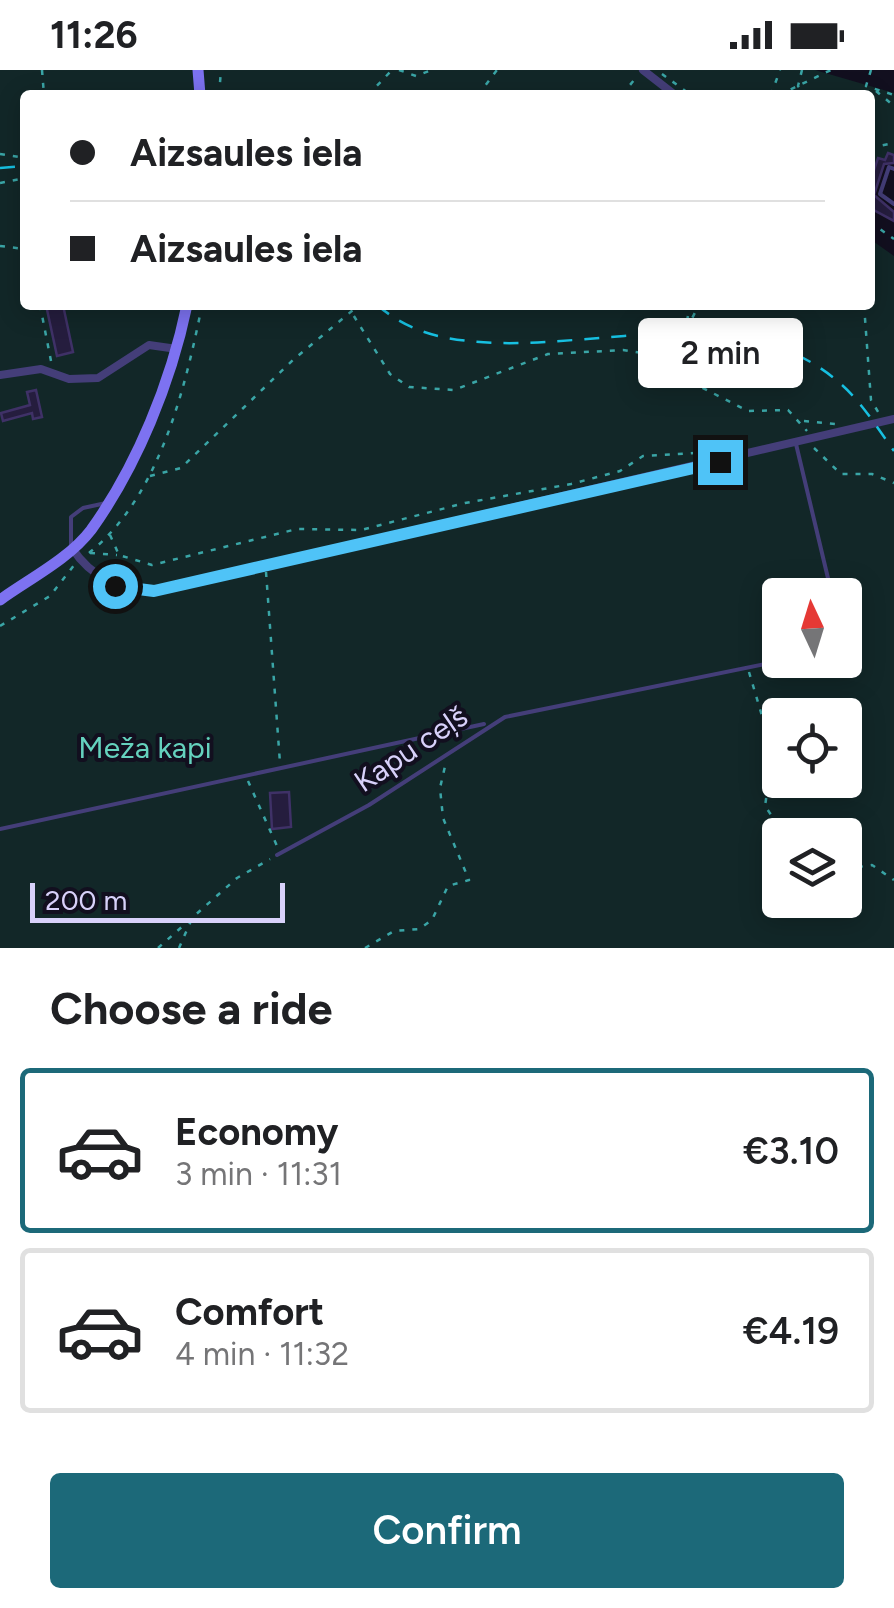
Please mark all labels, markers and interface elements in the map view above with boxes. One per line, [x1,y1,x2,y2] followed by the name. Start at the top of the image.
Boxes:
[50,12,138,58] text: 11:26
[130,130,363,176] text: Aizsaules iela
[130,226,363,272] text: Aizsaules iela
[638,317,802,387] callout: 2 min
[681,334,760,372] text: 2 min
[698,440,743,485] route end
[93,564,138,609] route start
[762,578,862,678] north arrow
[762,578,862,918] map controls
[347,697,474,800] street label: Kapu ceļš
[762,698,862,798] button: locate
[78,729,212,766] park label: Meža kapi
[762,818,862,918] button: layers
[30,878,285,923] scale bar
[45,883,127,917] text: 200 m
[50,981,332,1035] text: Choose a ride
[55,1106,145,1196] icon: car
[175,1109,338,1155] text: Economy
[743,1128,839,1174] text: €3.10
[175,1155,342,1193] text: 3 min · 11:31
[55,1286,145,1376] icon: car
[175,1289,324,1335] text: Comfort
[743,1308,839,1354] text: €4.19
[175,1335,349,1373] text: 4 min · 11:32
[50,1473,844,1588] button: Confirm

